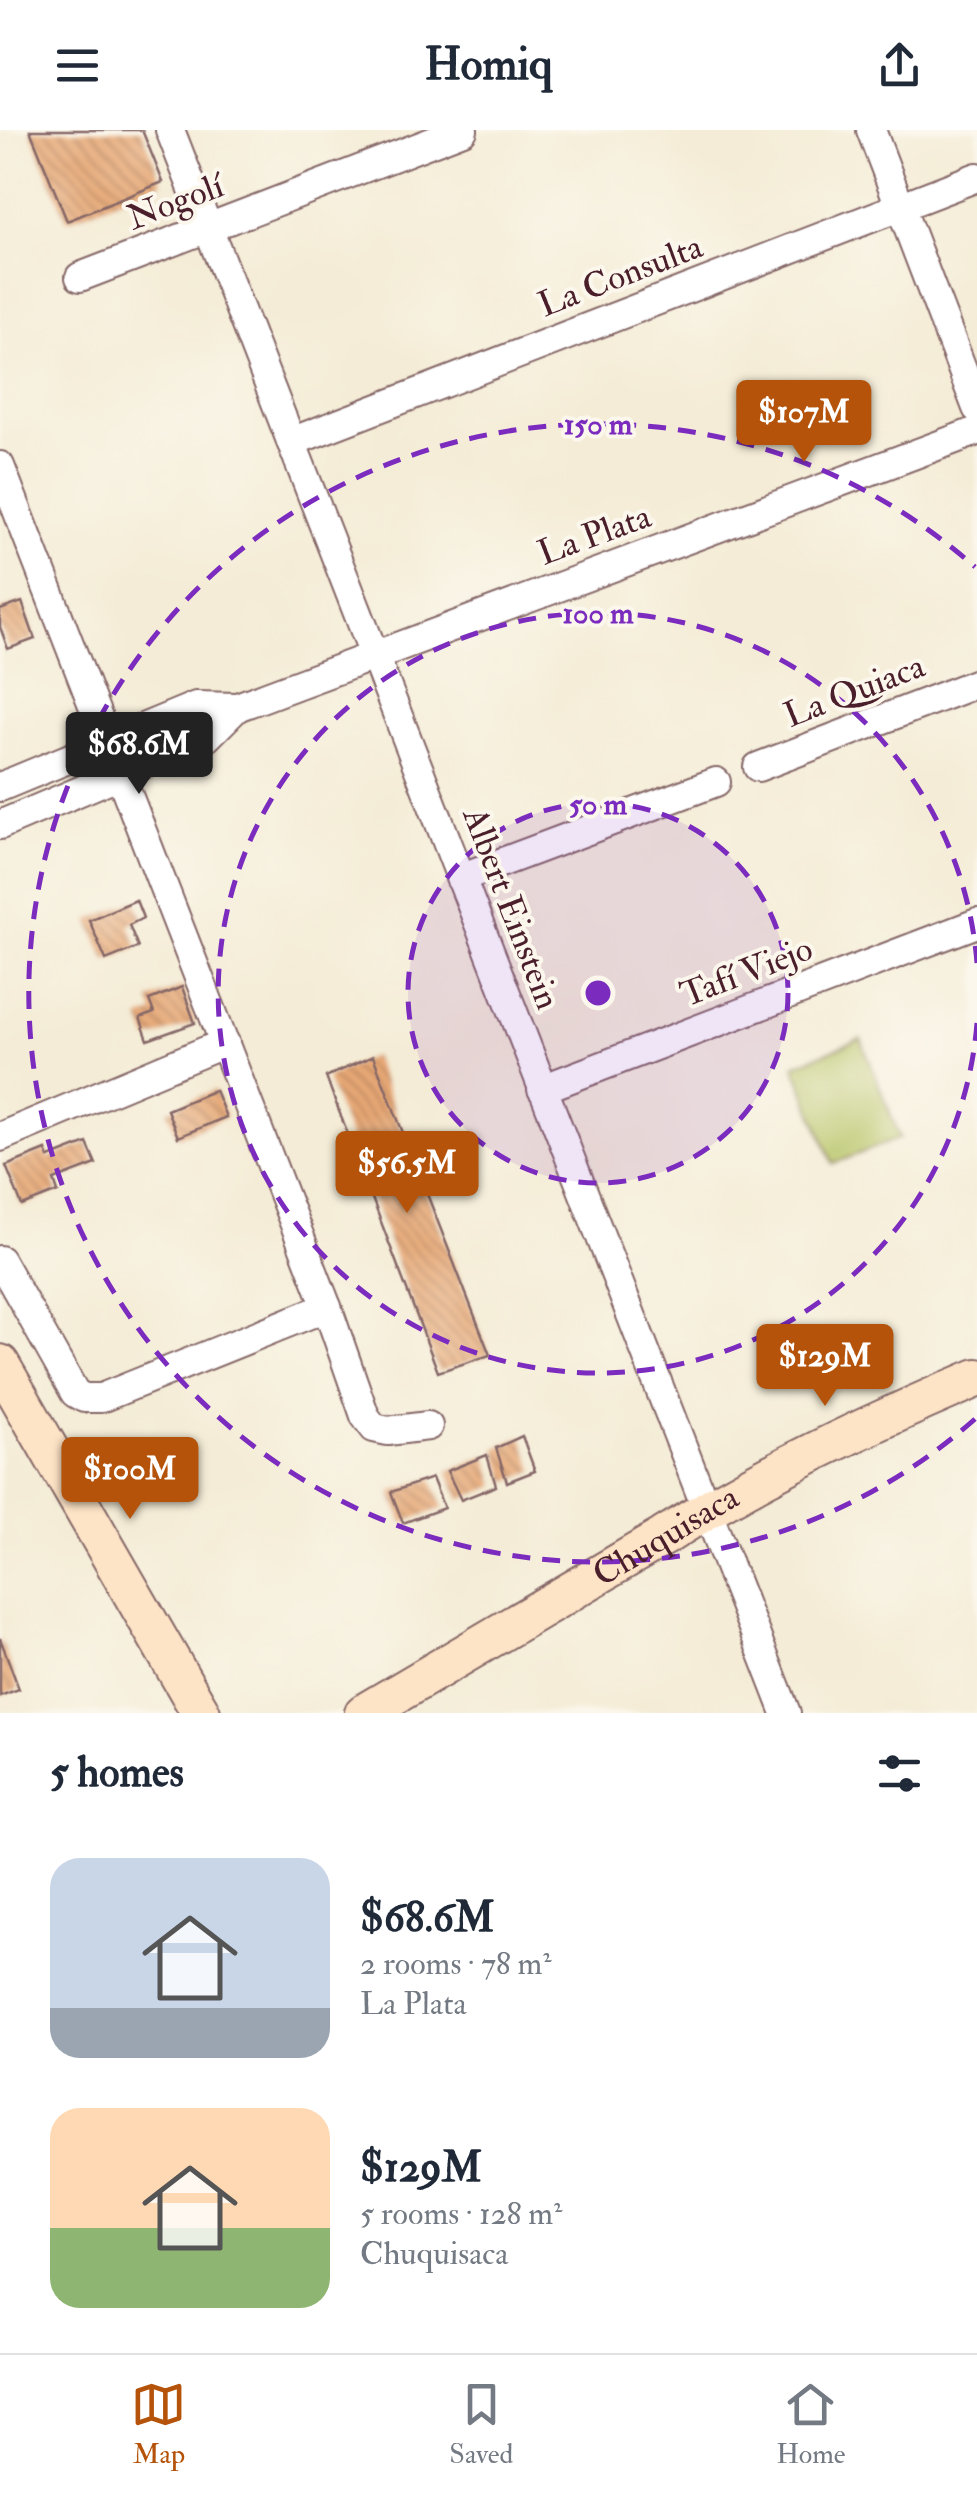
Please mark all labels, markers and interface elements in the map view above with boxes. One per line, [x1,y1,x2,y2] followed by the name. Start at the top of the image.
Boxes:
[424,37,553,93] text: Homiq
[50,38,105,93] icon: menu
[872,38,927,93] icon: share
[121,163,232,240] street label: Nogolí
[532,224,709,327] street label: La Consulta
[734,380,874,465] pin: $107M
[758,392,850,432] text: $107M
[564,406,633,443] text: 150 m
[532,494,657,576] street label: La Plata
[563,595,634,632] text: 100 m
[778,644,931,738] street label: La Quiaca
[58,712,220,797] pin: $68.6M
[88,724,190,764] text: $68.6M
[569,786,628,823] text: 50 m
[452,800,570,1015] street label: Albert Einstein
[674,927,819,1017] street label: Tafí Viejo
[580,975,616,1011] centre of rings
[326,1131,488,1216] pin: $56.5M
[358,1143,456,1183] text: $56.5M
[755,1324,895,1409] pin: $129M
[778,1336,872,1376] text: $129M
[60,1437,200,1522] pin: $100M
[83,1449,177,1489] text: $100M
[585,1475,747,1596] street label: Chuquisaca
[872,1746,927,1801] icon: filters
[50,1747,184,1799] text: 5 homes
[360,1892,495,1944] text: $68.6M
[130,1898,250,2018] icon: home
[360,1944,551,1984] text: 2 rooms · 78 m²
[360,1984,467,2024] text: La Plata
[360,2142,482,2194] text: $129M
[130,2148,250,2268] icon: home
[360,2194,562,2234] text: 5 rooms · 128 m²
[360,2234,508,2274] text: Chuquisaca
[131,2377,186,2472] tab: Map
[449,2377,513,2472] tab: Saved
[776,2377,846,2472] tab: Home

